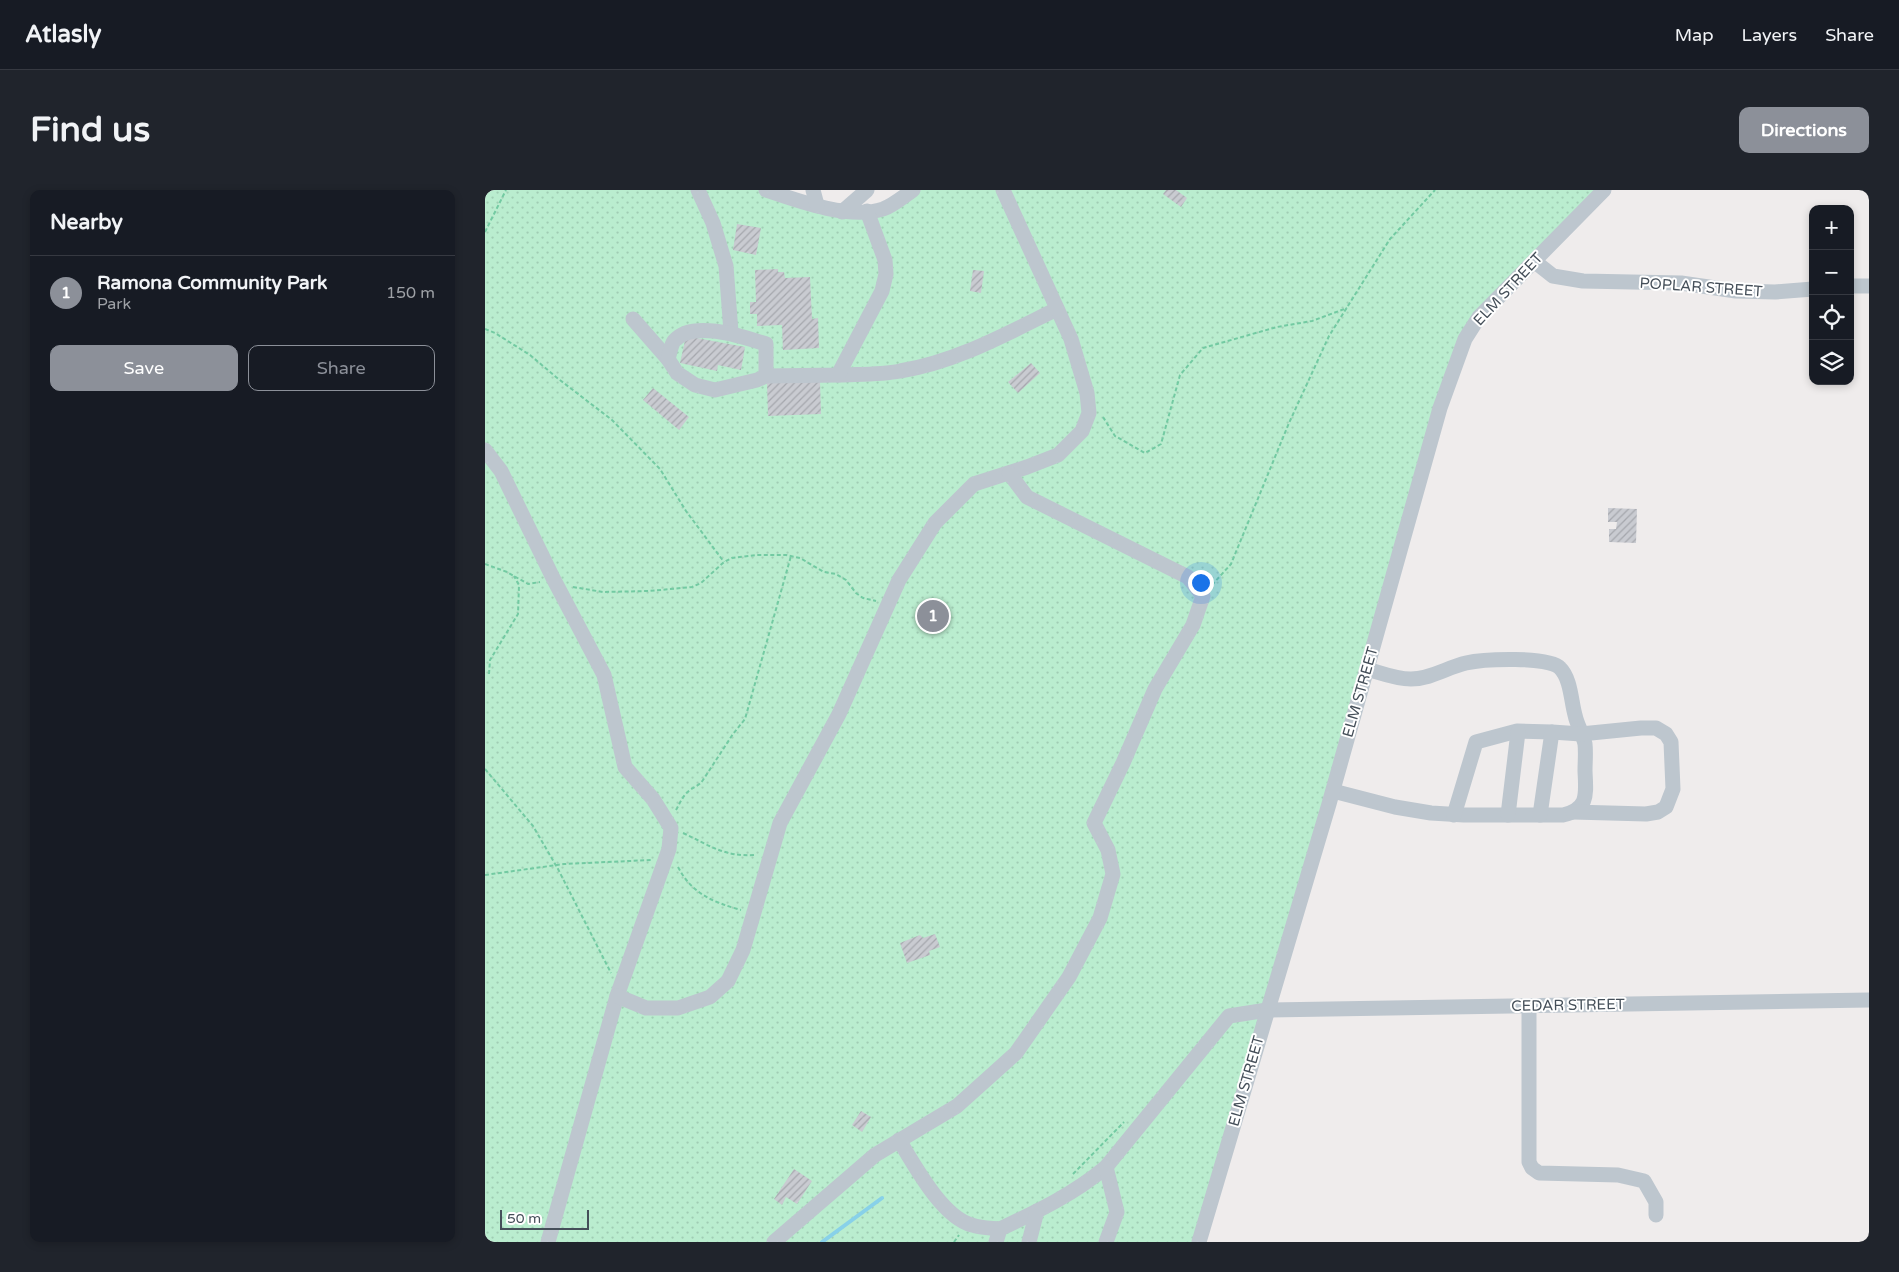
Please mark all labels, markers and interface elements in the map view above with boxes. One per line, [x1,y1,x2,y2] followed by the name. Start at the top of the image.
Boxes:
[25,20,101,49] text: Atlasly
[1675,24,1714,46] text: Map
[1742,24,1797,46] text: Layers
[1825,24,1874,46] text: Share
[1739,107,1869,153] button: Directions
[30,109,150,151] text: Find us
[1809,205,1854,385] map controls
[1809,205,1854,250] button: +
[50,210,123,235] text: Nearby
[1470,249,1546,329] street label: ELM STREET
[1809,250,1854,295] button: −
[97,272,327,294] text: Ramona Community Park
[1639,274,1763,300] street label: POPLAR STREET
[61,283,71,303] text: 1
[386,283,435,303] text: 150 m
[97,294,131,314] text: Park
[1809,295,1854,340] button: locate
[1809,340,1854,385] button: layers
[50,345,238,391] button: Save
[248,345,435,391] button: Share
[1188,570,1214,596] your location
[917,597,949,635] pin: 1
[1338,645,1382,739] street label: ELM STREET
[1511,995,1625,1015] street label: CEDAR STREET
[1224,1034,1268,1128] street label: ELM STREET
[500,1207,589,1230] scale bar
[507,1210,541,1227] text: 50 m

